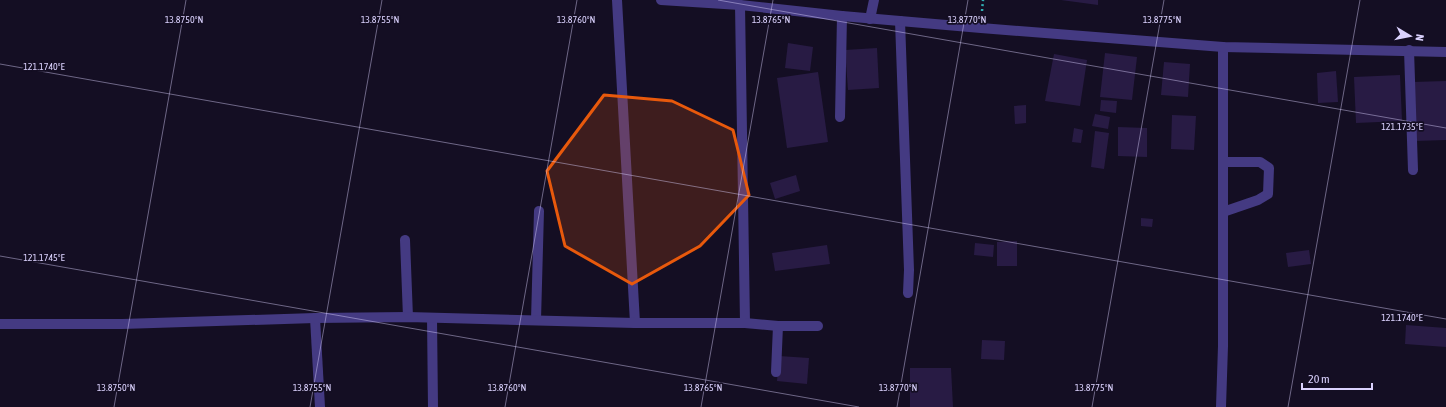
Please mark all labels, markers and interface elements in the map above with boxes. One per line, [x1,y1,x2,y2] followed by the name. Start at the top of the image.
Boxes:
[165,14,203,25] text: 13.8750°N
[361,14,399,25] text: 13.8755°N
[557,14,595,25] text: 13.8760°N
[752,14,790,25] text: 13.8765°N
[948,14,986,25] text: 13.8770°N
[1143,14,1181,25] text: 13.8775°N
[1390,16,1430,56] north arrow
[1413,33,1426,42] text: N
[23,61,66,72] text: 121.1740°E
[1381,121,1424,132] text: 121.1735°E
[23,252,66,263] text: 121.1745°E
[1381,312,1424,323] text: 121.1740°E
[1302,365,1372,391] scale bar
[1308,372,1330,386] text: 20 m
[97,382,135,393] text: 13.8750°N
[293,382,331,393] text: 13.8755°N
[488,382,526,393] text: 13.8760°N
[684,382,722,393] text: 13.8765°N
[879,382,917,393] text: 13.8770°N
[1075,382,1113,393] text: 13.8775°N

